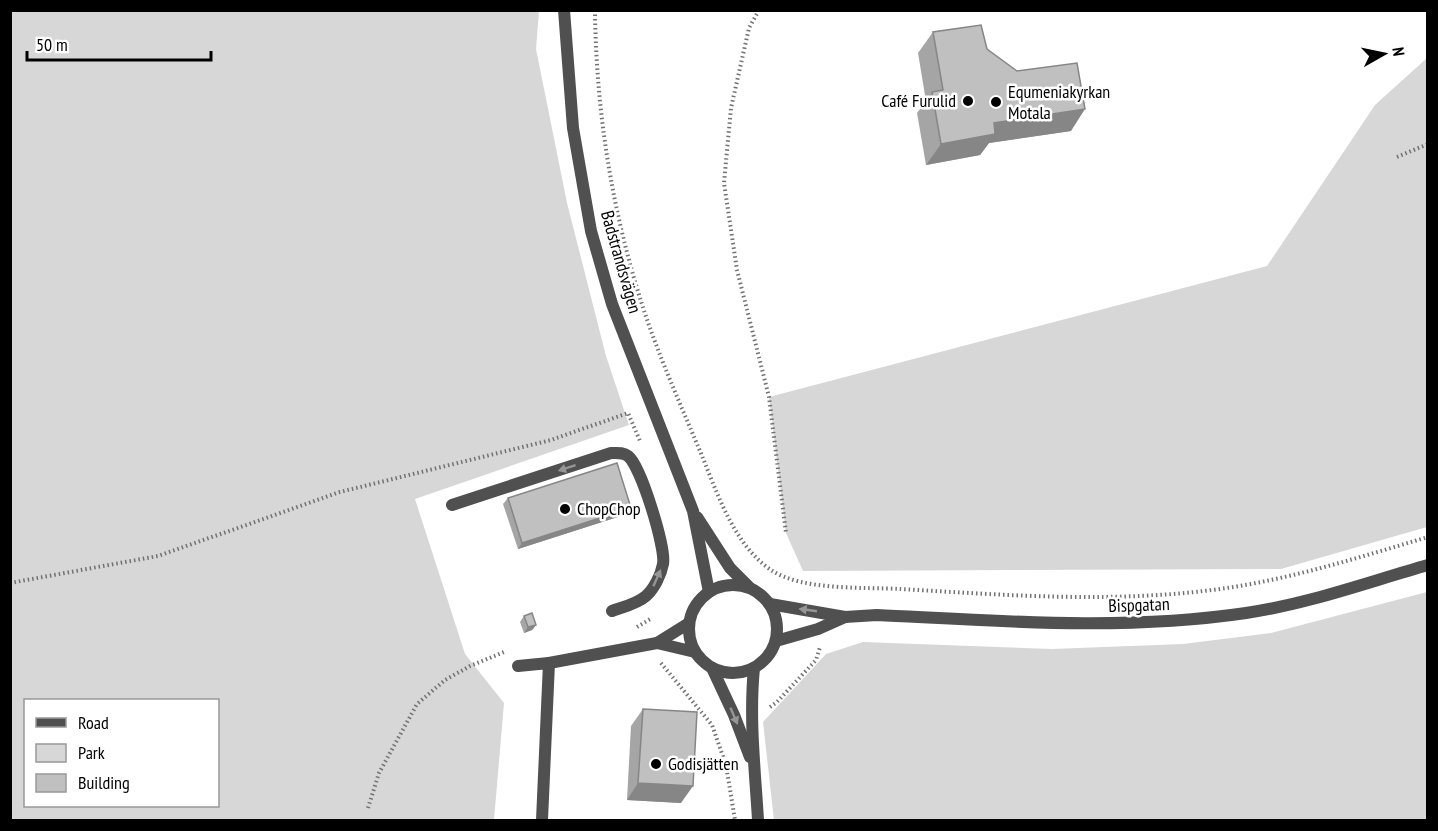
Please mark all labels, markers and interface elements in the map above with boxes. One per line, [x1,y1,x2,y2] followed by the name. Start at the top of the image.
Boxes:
[27,24,212,62] scale bar
[1354,24,1414,84] north arrow
[36,33,68,56] text: 50 m
[1388,46,1409,57] text: N
[1008,80,1110,124] place label: Equmeniakyrkan Motala
[881,89,956,112] place label: Café Furulid
[961,94,975,108] marker: Café Furulid
[989,95,1003,109] marker: Equmeniakyrkan Motala
[596,208,647,316] street label: Badstrandsvägen
[558,464,576,473] one-way arrow
[577,497,641,520] place label: ChopChop
[558,502,572,516] marker: ChopChop
[652,568,662,586] one-way arrow
[1108,592,1170,617] street label: Bispgatan
[798,605,817,614] one-way arrow
[24,699,219,807] legend
[729,708,739,726] one-way arrow
[78,711,109,734] text: Road
[78,741,105,764] text: Park
[668,752,739,775] place label: Godisjätten
[649,757,663,771] marker: Godisjätten
[78,771,130,794] text: Building

